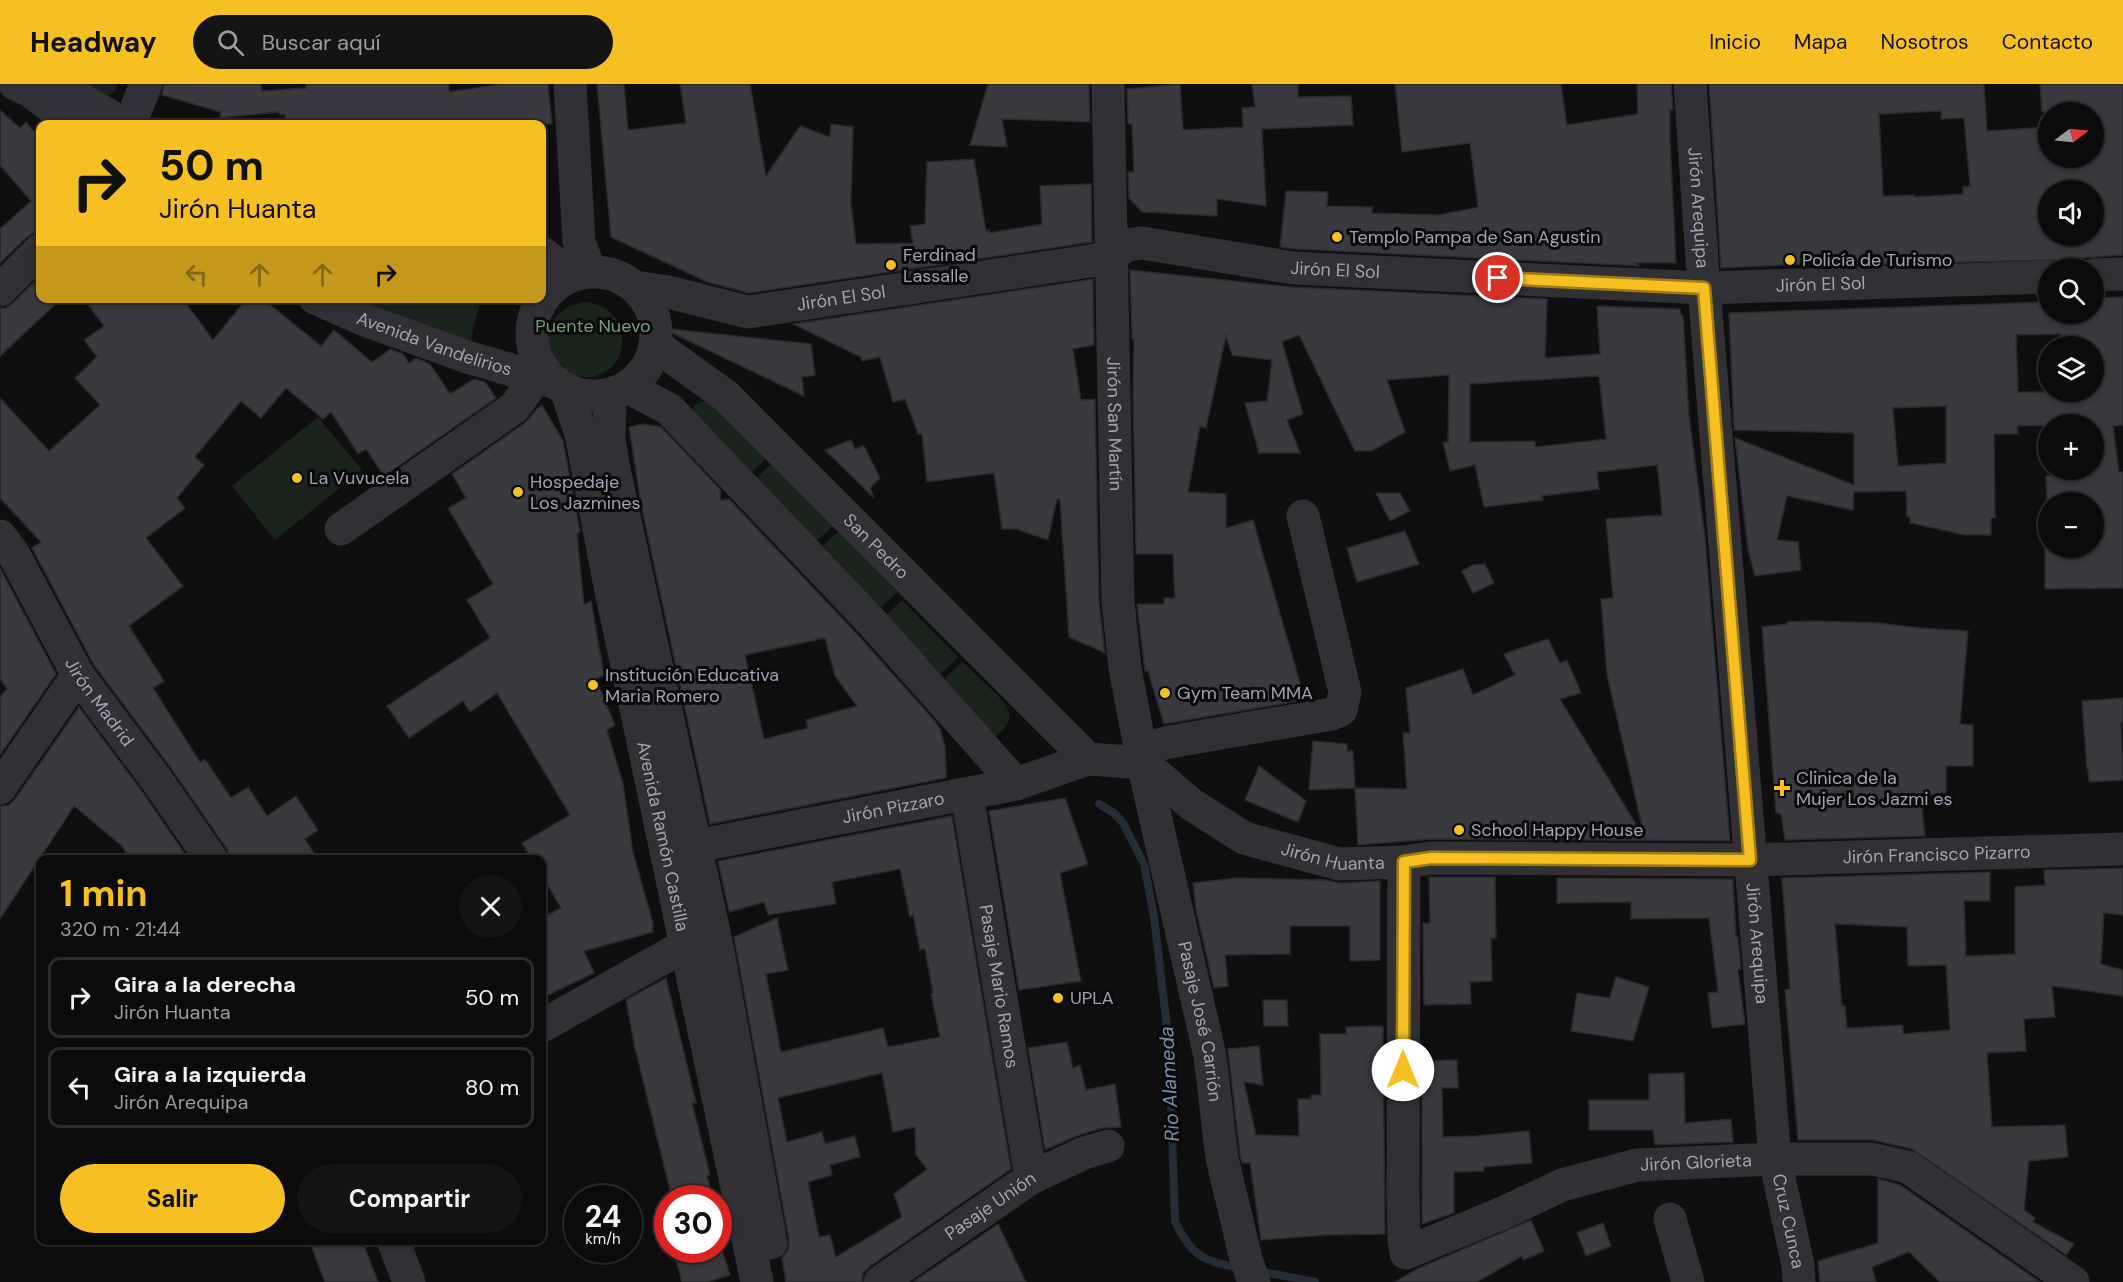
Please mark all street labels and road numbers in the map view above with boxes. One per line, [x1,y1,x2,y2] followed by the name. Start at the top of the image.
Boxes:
[1682,146,1715,269] street label: Jirón Arequipa
[1290,256,1380,284] street label: Jirón El Sol
[1775,271,1866,298] street label: Jirón El Sol
[795,280,887,317] street label: Jirón El Sol
[353,306,515,381] street label: Avenida Vandelirios
[1101,357,1128,491] street label: Jirón San Martín
[838,508,914,585] street label: San Pedro
[59,654,139,751] street label: Jirón Madrid
[631,739,695,933] street label: Avenida Ramón Castilla
[840,786,946,829] street label: Jirón Pizzaro
[1278,837,1385,876] street label: Jirón Huanta
[1842,840,2031,869] street label: Jirón Francisco Pizarro
[1741,882,1774,1005] street label: Jirón Arequipa
[974,903,1025,1070] street label: Pasaje Mario Ramos
[1172,939,1227,1103] street label: Pasaje José Carrión
[1640,1148,1752,1177] street label: Jirón Glorieta
[940,1166,1041,1246] street label: Pasaje Unión
[1767,1171,1810,1271] street label: Cruz Cunca

